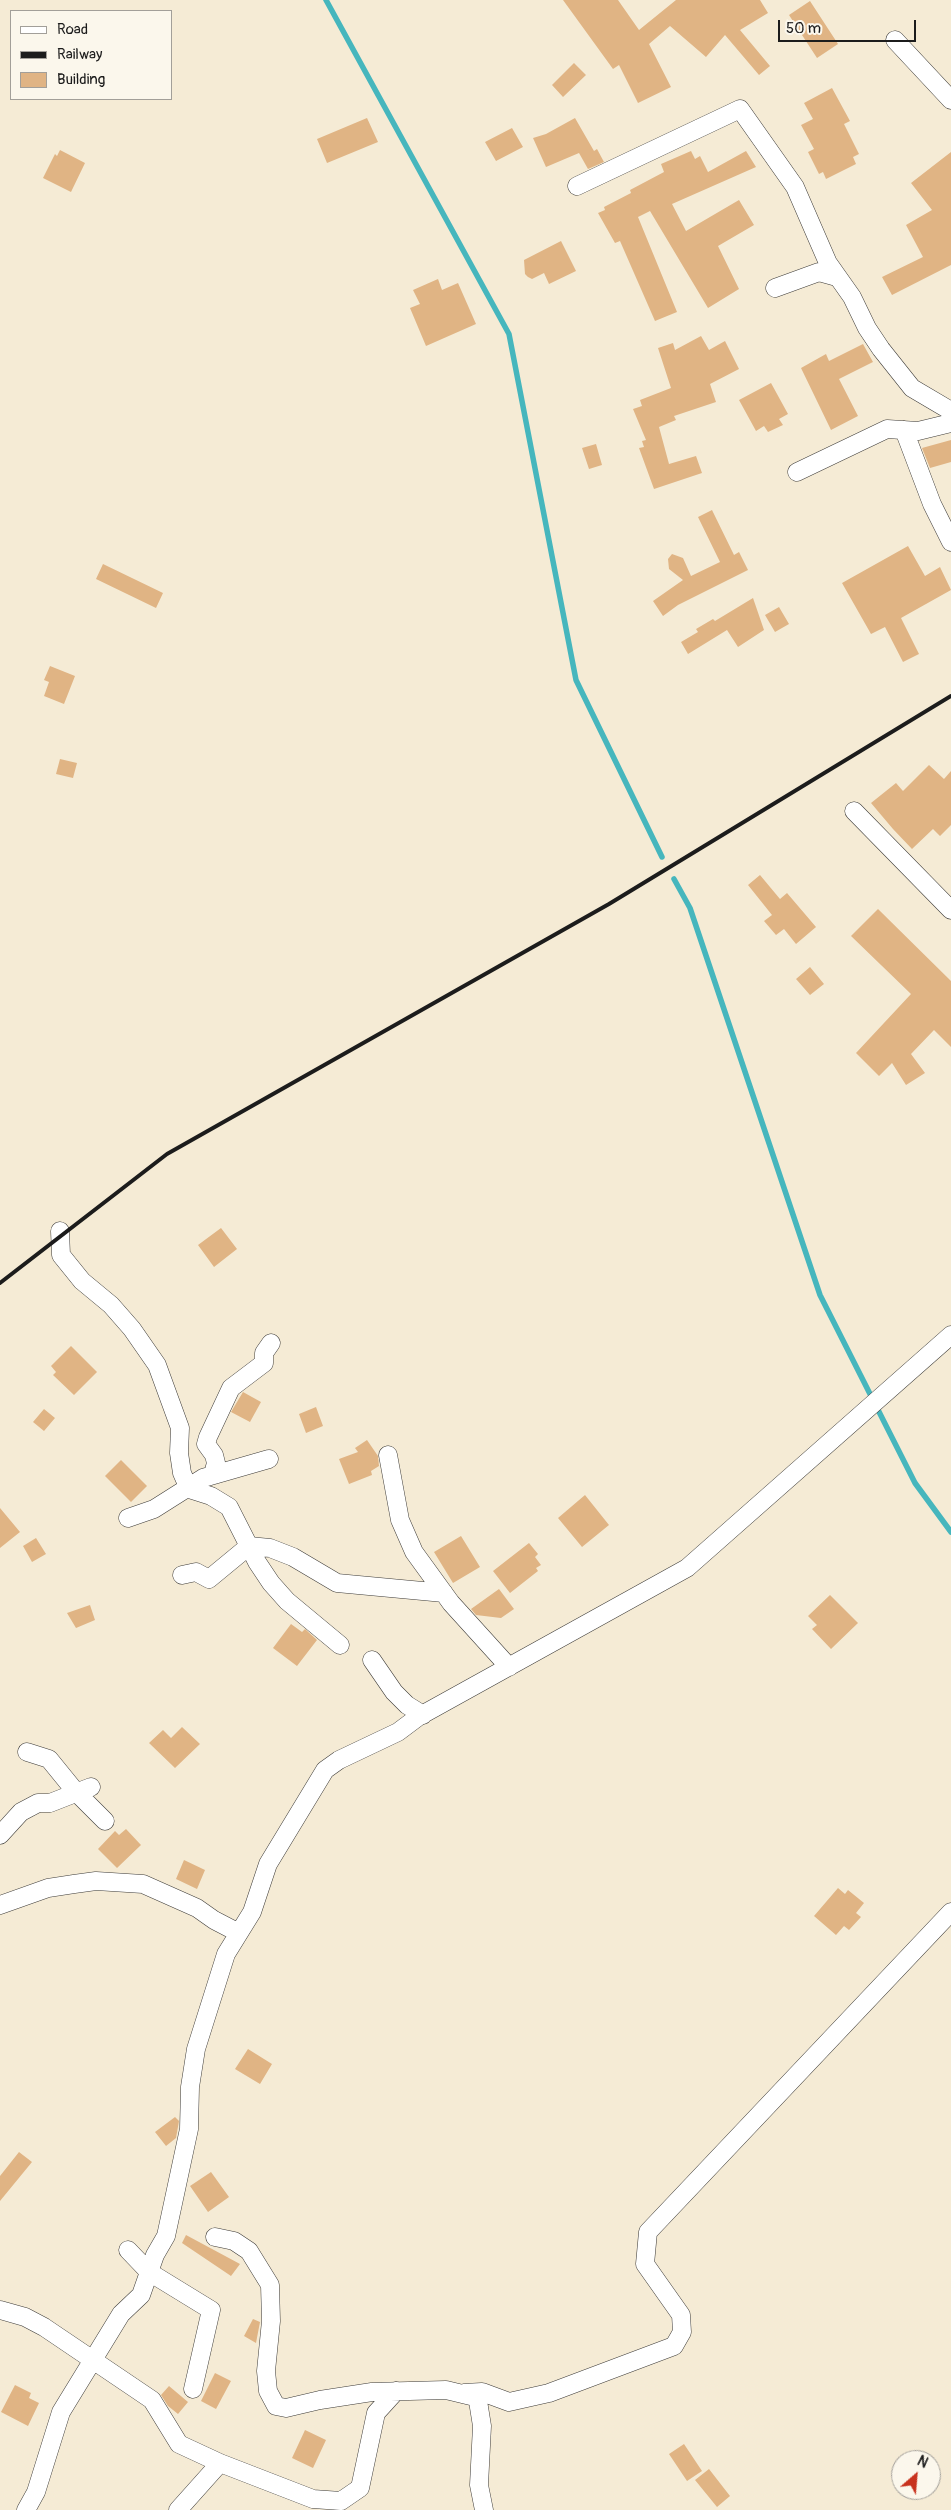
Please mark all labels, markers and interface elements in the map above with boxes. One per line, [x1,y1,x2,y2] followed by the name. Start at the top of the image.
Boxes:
[10,10,172,100] legend
[781,10,918,42] scale bar
[786,19,821,38] text: 50 m
[57,20,88,39] text: Road
[57,45,102,64] text: Railway
[57,70,105,89] text: Building
[891,2450,941,2500] north arrow
[915,2452,931,2472] text: N

